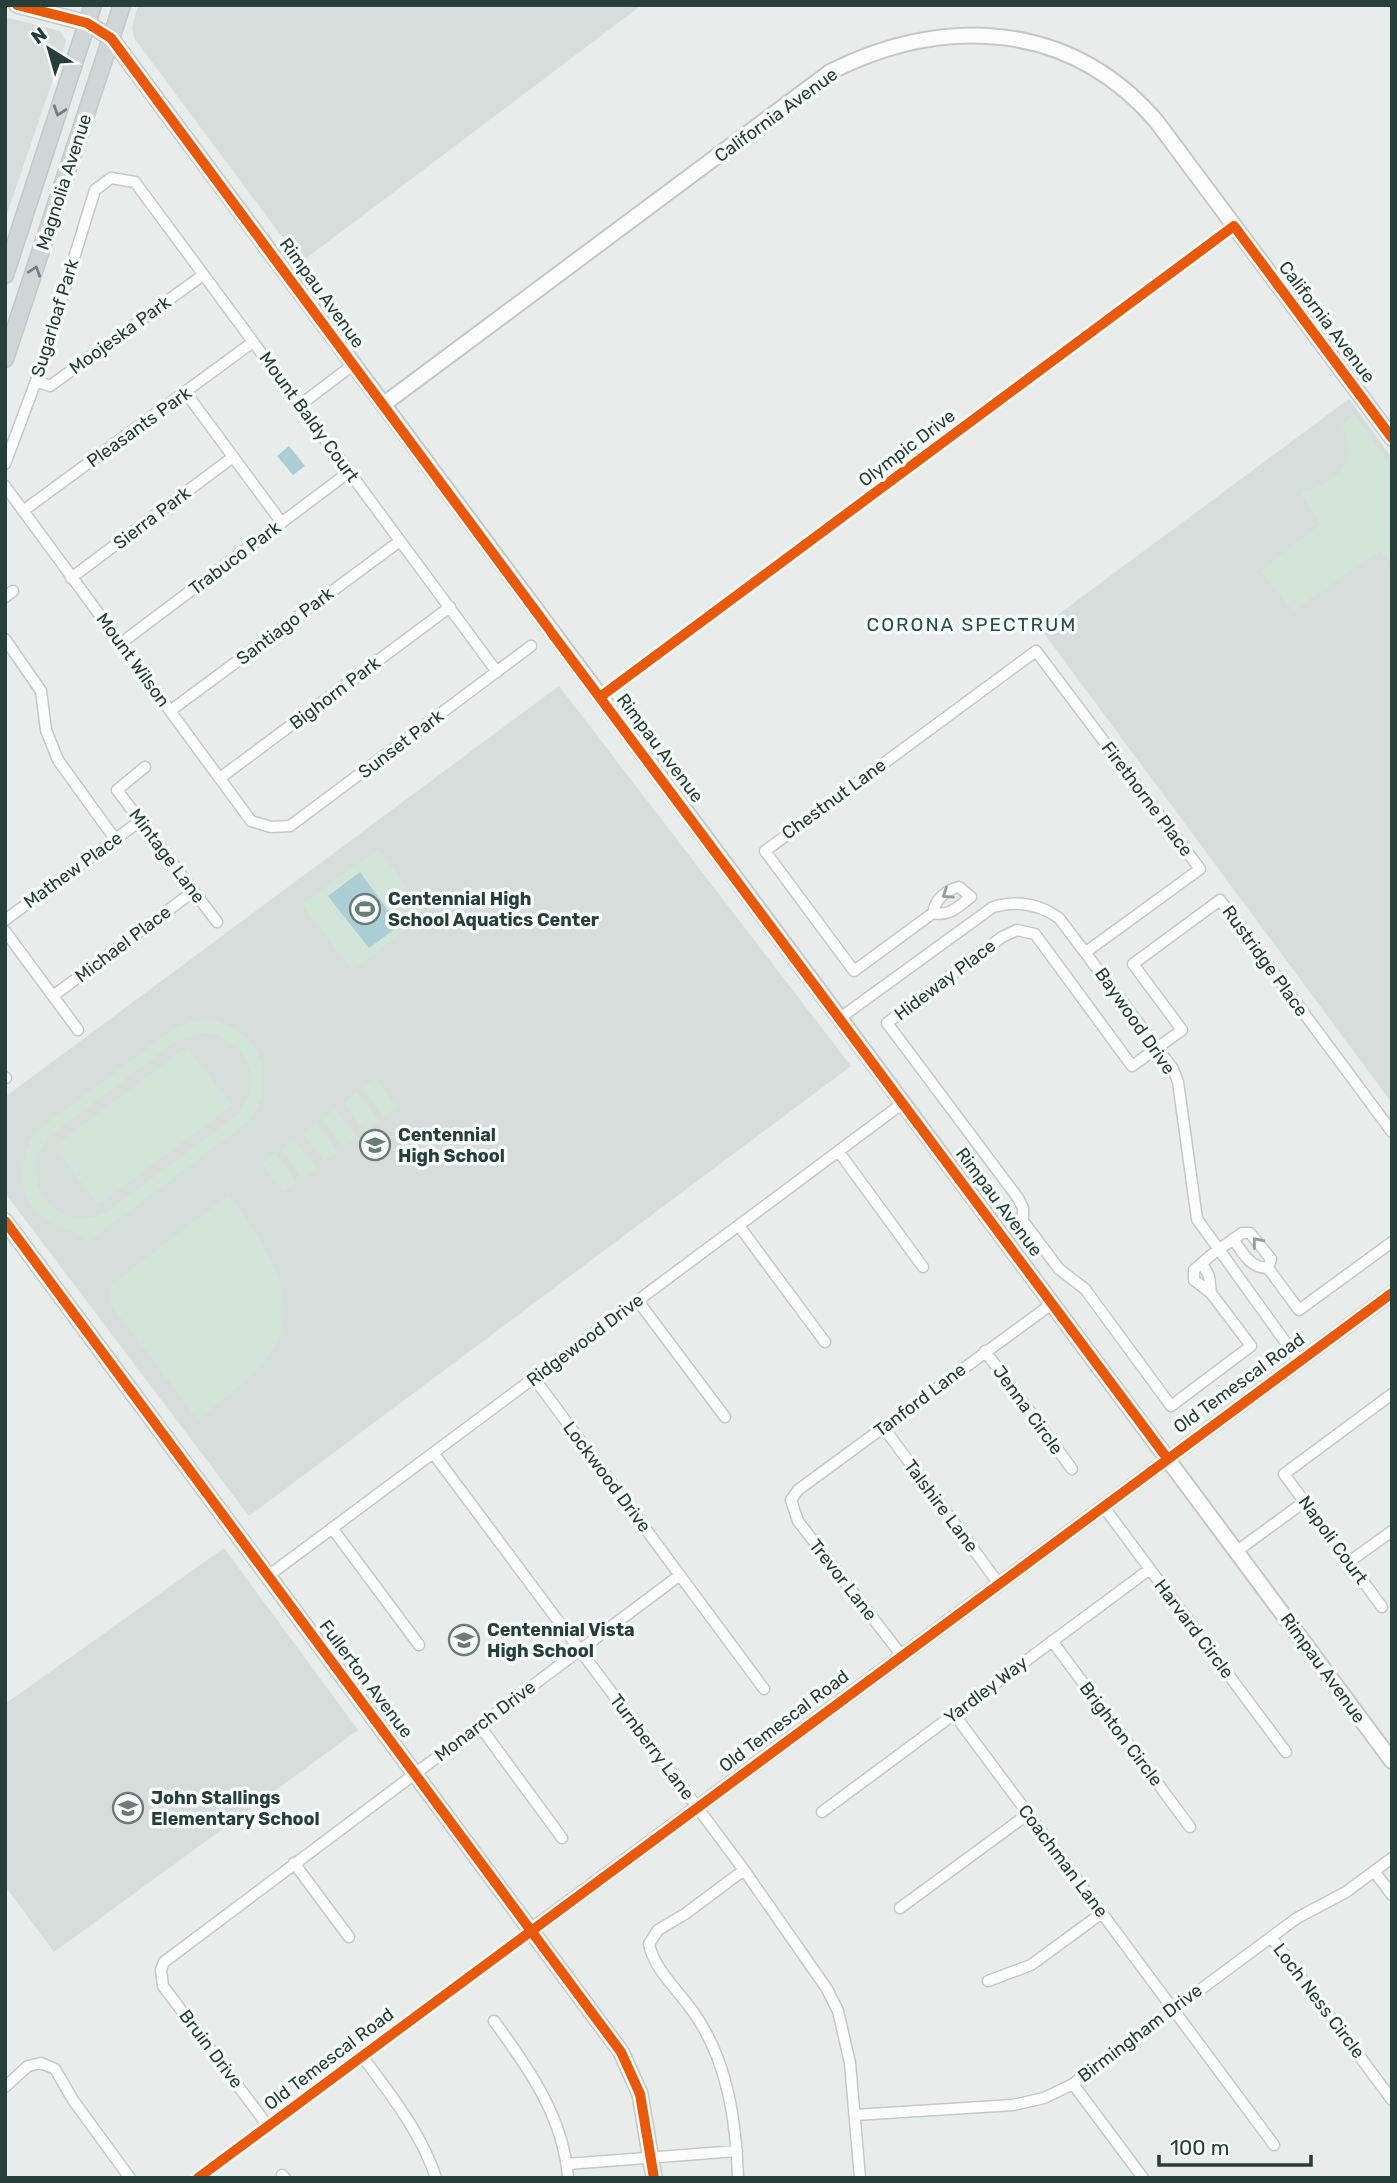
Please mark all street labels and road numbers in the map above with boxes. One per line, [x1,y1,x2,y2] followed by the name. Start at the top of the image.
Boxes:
[710,63,842,167] street label: California Avenue
[32,111,96,253] street label: Magnolia Avenue
[275,234,369,352] street label: Rimpau Avenue
[27,256,84,380] street label: Sugarloaf Park
[1274,257,1380,387] street label: California Avenue
[65,291,175,379] street label: Moojeska Park
[254,348,364,486] street label: Mount Baldy Court
[82,381,196,472] street label: Pleasants Park
[854,405,960,491] street label: Olympic Drive
[109,481,196,554] street label: Sierra Park
[185,516,286,600] street label: Trabuco Park
[232,582,339,670] street label: Santiago Park
[91,609,175,711] street label: Mount Wilson
[285,651,385,734] street label: Bighorn Park
[612,689,708,807] street label: Rimpau Avenue
[354,704,449,783] street label: Sunset Park
[1097,737,1197,861] street label: Firethorne Place
[778,754,890,844] street label: Chestnut Lane
[124,804,210,908] street label: Mintage Lane
[19,827,127,913] street label: Mathew Place
[71,901,175,987] street label: Michael Place
[1217,901,1313,1021] street label: Rustridge Place
[890,935,1000,1025] street label: Hideway Place
[1090,964,1180,1078] street label: Baywood Drive
[951,1143,1047,1261] street label: Rimpau Avenue
[522,1289,648,1391] street label: Ridgewood Drive
[1169,1328,1309,1438] street label: Old Temescal Road
[870,1358,970,1442] street label: Tanford Lane
[988,1361,1068,1459] street label: Jenna Circle
[558,1417,656,1537] street label: Lockwood Drive
[899,1456,983,1556] street label: Talshire Lane
[1294,1492,1372,1588] street label: Napoli Court
[804,1535,882,1625] street label: Trevor Lane
[1150,1575,1238,1683] street label: Harvard Circle
[1276,1609,1370,1727] street label: Rimpau Avenue
[314,1616,418,1742] street label: Fullerton Avenue
[940,1652,1032,1728] street label: Yardley Way
[715,1665,853,1777] street label: Old Temescal Road
[430,1676,540,1766] street label: Monarch Drive
[1075,1678,1167,1790] street label: Brighton Circle
[605,1690,699,1804] street label: Turnberry Lane
[1013,1800,1113,1922] street label: Coachman Lane
[1269,1939,1369,2063] street label: Loch Ness Circle
[1074,1979,1206,2087] street label: Birmingham Drive
[260,2003,398,2115] street label: Old Temescal Road
[174,2005,248,2093] street label: Bruin Drive

